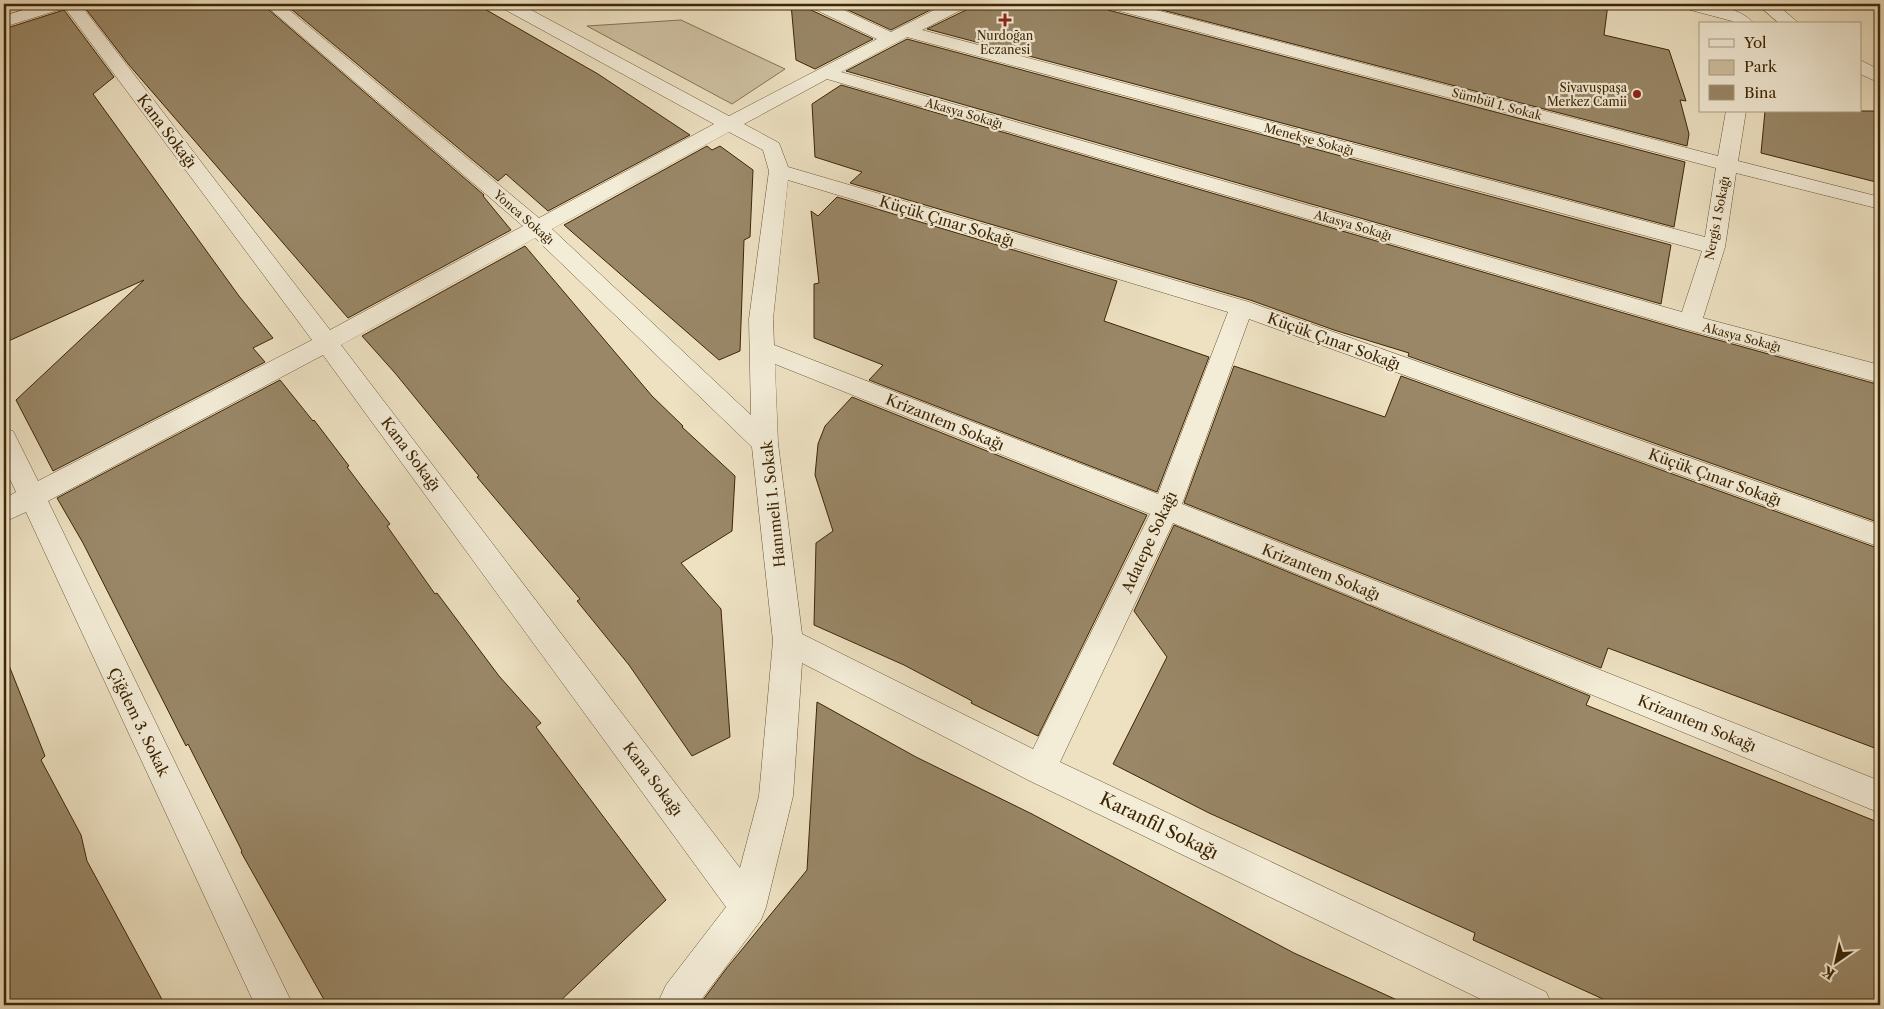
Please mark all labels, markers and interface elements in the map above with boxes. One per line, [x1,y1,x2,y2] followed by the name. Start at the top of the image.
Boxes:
[999,14,1011,26] marker: Nurdoğan Eczanesi
[1699,22,1862,112] legend
[977,28,1034,57] place label: Nurdoğan Eczanesi
[1743,33,1767,52] text: Yol
[1744,57,1778,76] text: Park
[1547,80,1628,109] place label: Siyavuşpaşa Merkez Camii
[1744,83,1776,102] text: Bina
[1450,85,1545,124] street label: Sümbül 1. Sokak
[1631,88,1643,100] marker: Siyavuşpaşa Merkez Camii
[133,90,201,172] street label: Kana Sokağı
[922,94,1005,131] street label: Akasya Sokağı
[1262,120,1356,158] street label: Menekşe Sokağı
[1701,174,1733,261] street label: Nergis 1 Sokağı
[490,186,558,248] street label: Yonca Sokağı
[877,191,1017,251] street label: Küçük Çınar Sokağı
[1311,206,1394,243] street label: Akasya Sokağı
[1265,308,1404,374] street label: Küçük Çınar Sokağı
[1700,319,1783,355] street label: Akasya Sokağı
[883,390,1007,455] street label: Krizantem Sokağı
[377,413,445,495] street label: Kana Sokağı
[757,438,789,568] street label: Hanımeli 1. Sokak
[1646,444,1785,510] street label: Küçük Çınar Sokağı
[1117,488,1181,597] street label: Adatepe Sokağı
[1259,540,1383,605] street label: Krizantem Sokağı
[104,665,174,781] street label: Çiğdem 3. Sokak
[1635,691,1759,756] street label: Krizantem Sokağı
[619,738,687,820] street label: Kana Sokağı
[1096,788,1222,864] street label: Karanfil Sokağı
[1812,936,1862,986] north arrow
[1818,962,1838,983] text: K

